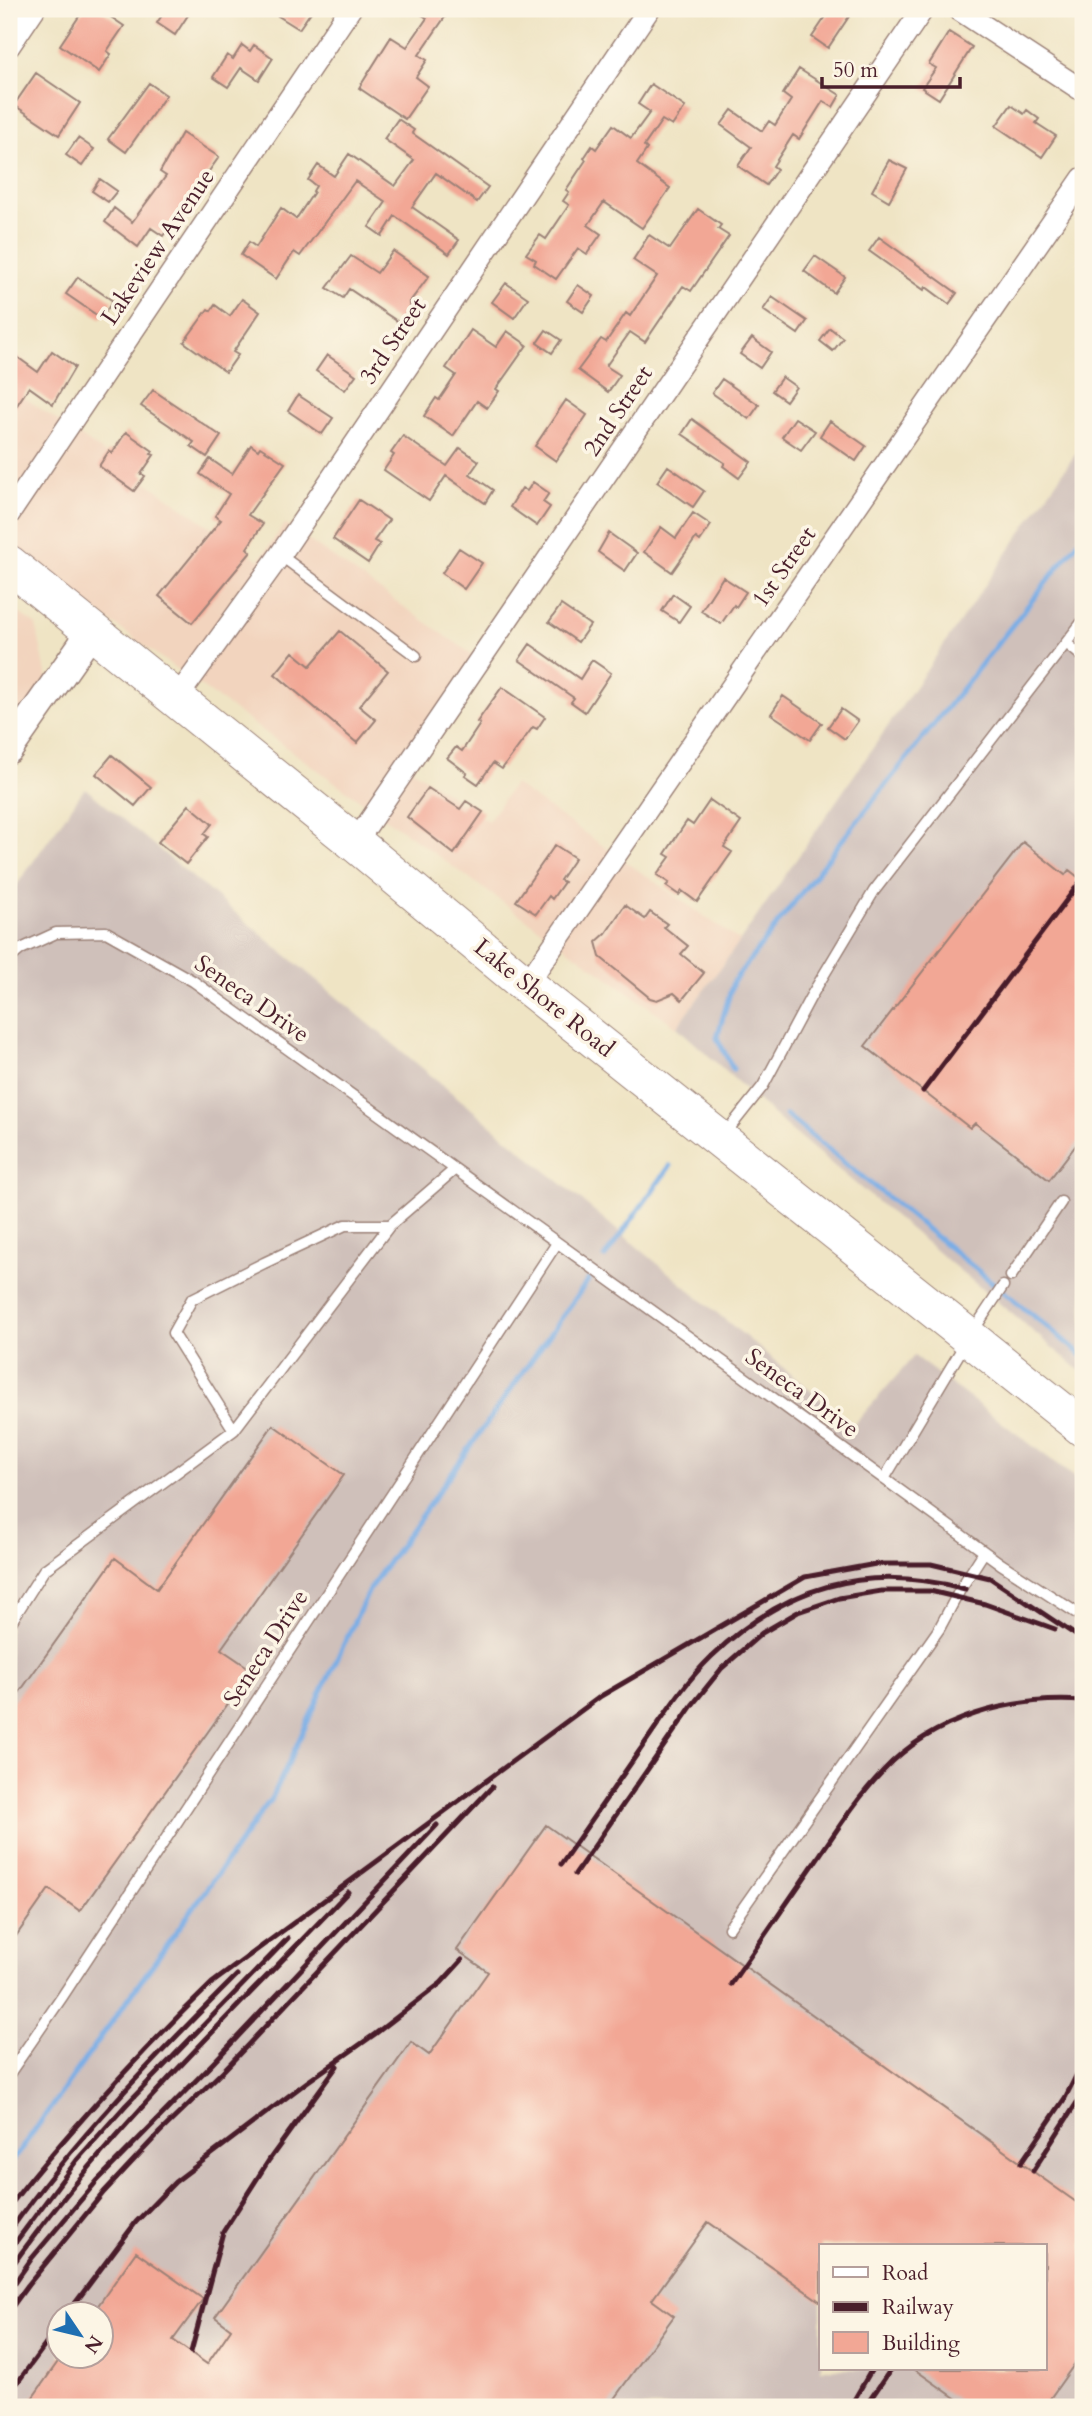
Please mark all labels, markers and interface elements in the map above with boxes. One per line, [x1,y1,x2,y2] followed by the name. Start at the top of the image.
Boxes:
[822,46,961,90] scale bar
[833,56,878,85] text: 50 m
[93,162,223,332] street label: Lakeview Avenue
[352,291,434,391] street label: 3rd Street
[576,359,661,463] street label: 2nd Street
[744,519,824,614] street label: 1st Street
[467,931,621,1065] street label: Lake Shore Road
[188,947,316,1051] street label: Seneca Drive
[738,1340,866,1446] street label: Seneca Drive
[216,1583,316,1713] street label: Seneca Drive
[819,2244,1046,2370] legend
[882,2259,928,2288] text: Road
[882,2293,954,2322] text: Railway
[46,2300,116,2370] north arrow
[882,2329,960,2358] text: Building
[77,2330,108,2359] text: N

